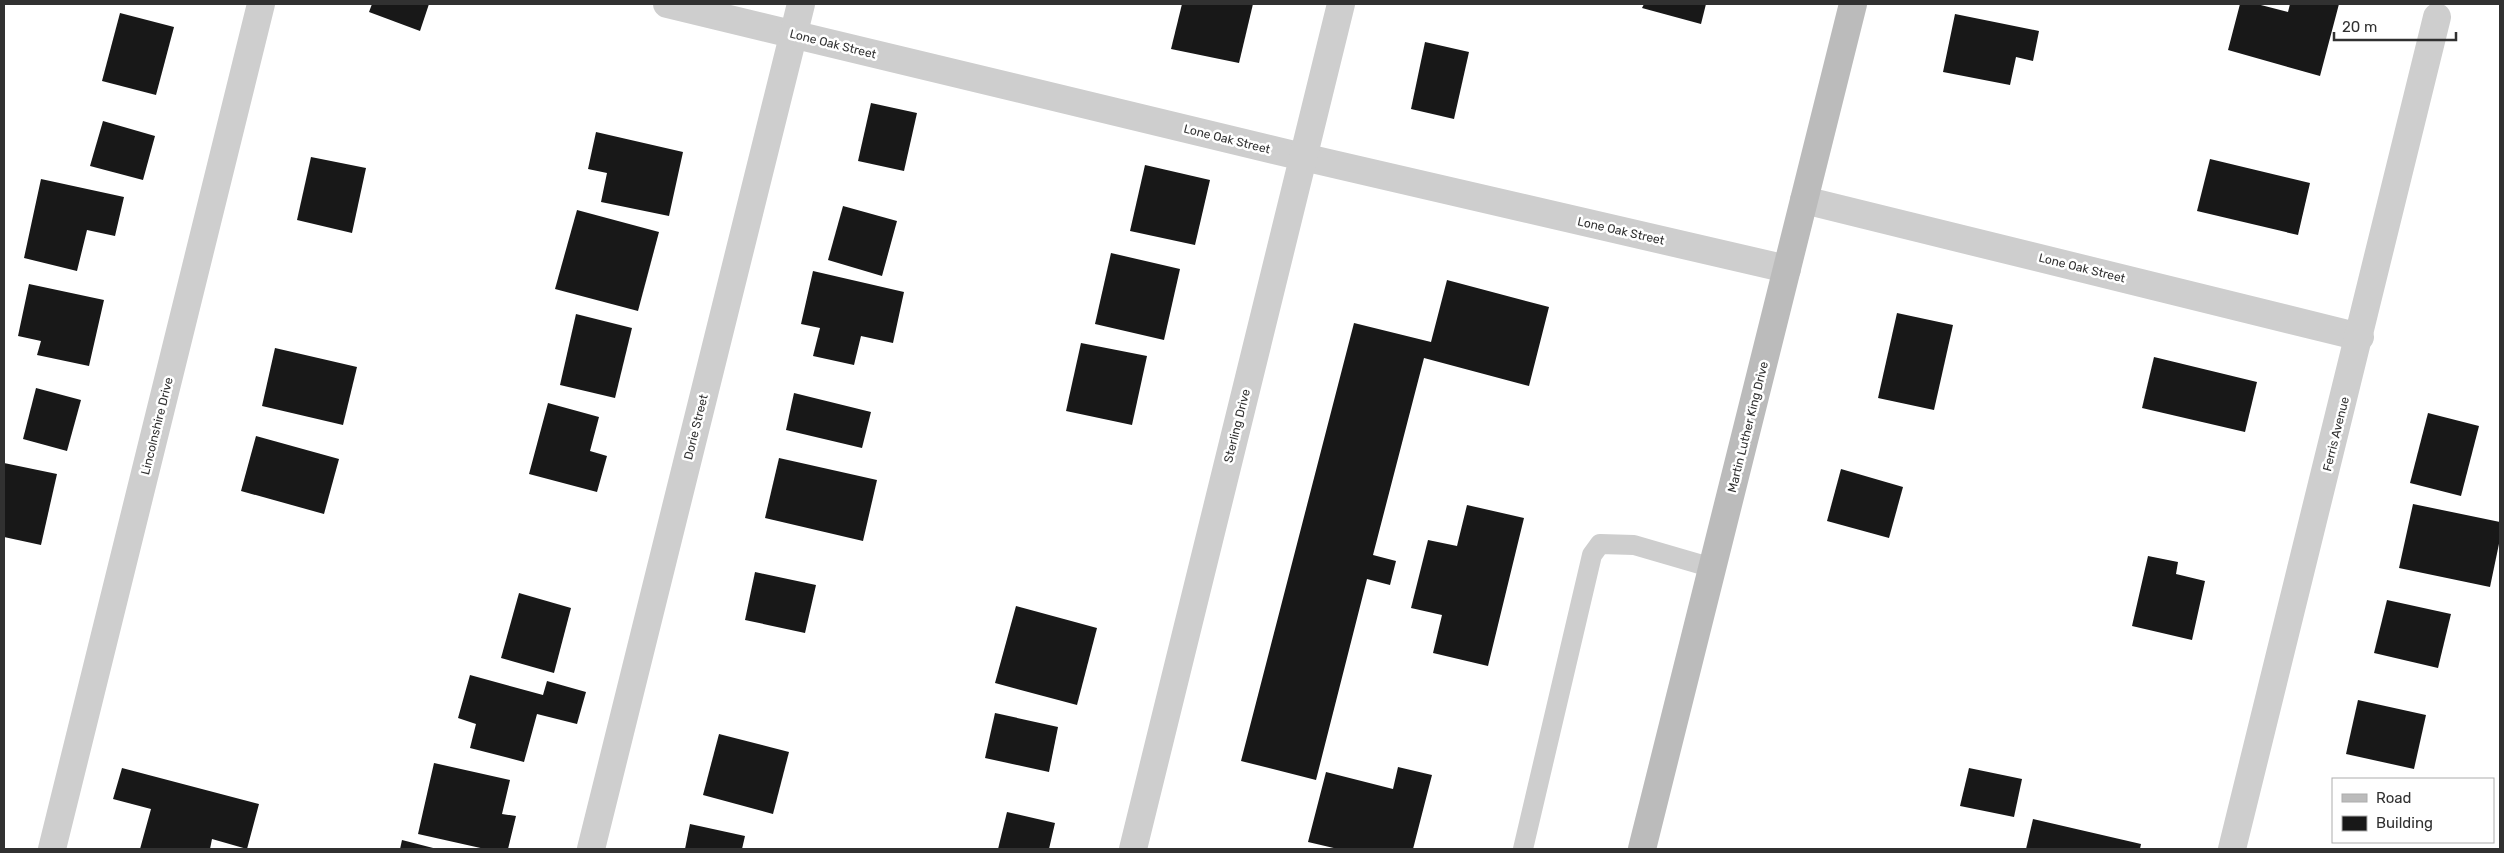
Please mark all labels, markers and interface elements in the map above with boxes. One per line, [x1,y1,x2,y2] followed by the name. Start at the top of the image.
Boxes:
[2334,10,2456,42] scale bar
[2342,18,2377,36] text: 20 m
[788,26,878,62] street label: Lone Oak Street
[1182,121,1272,157] street label: Lone Oak Street
[1576,214,1666,248] street label: Lone Oak Street
[2037,250,2127,286] street label: Lone Oak Street
[1725,360,1771,494] street label: Martin Luther King Drive
[138,376,176,476] street label: Lincolnshire Drive
[1221,387,1253,464] street label: Sterling Drive
[681,393,711,461] street label: Dorie Street
[2320,395,2352,473] street label: Ferris Avenue
[2332,778,2494,843] legend
[2376,789,2412,807] text: Road
[2376,814,2433,832] text: Building

